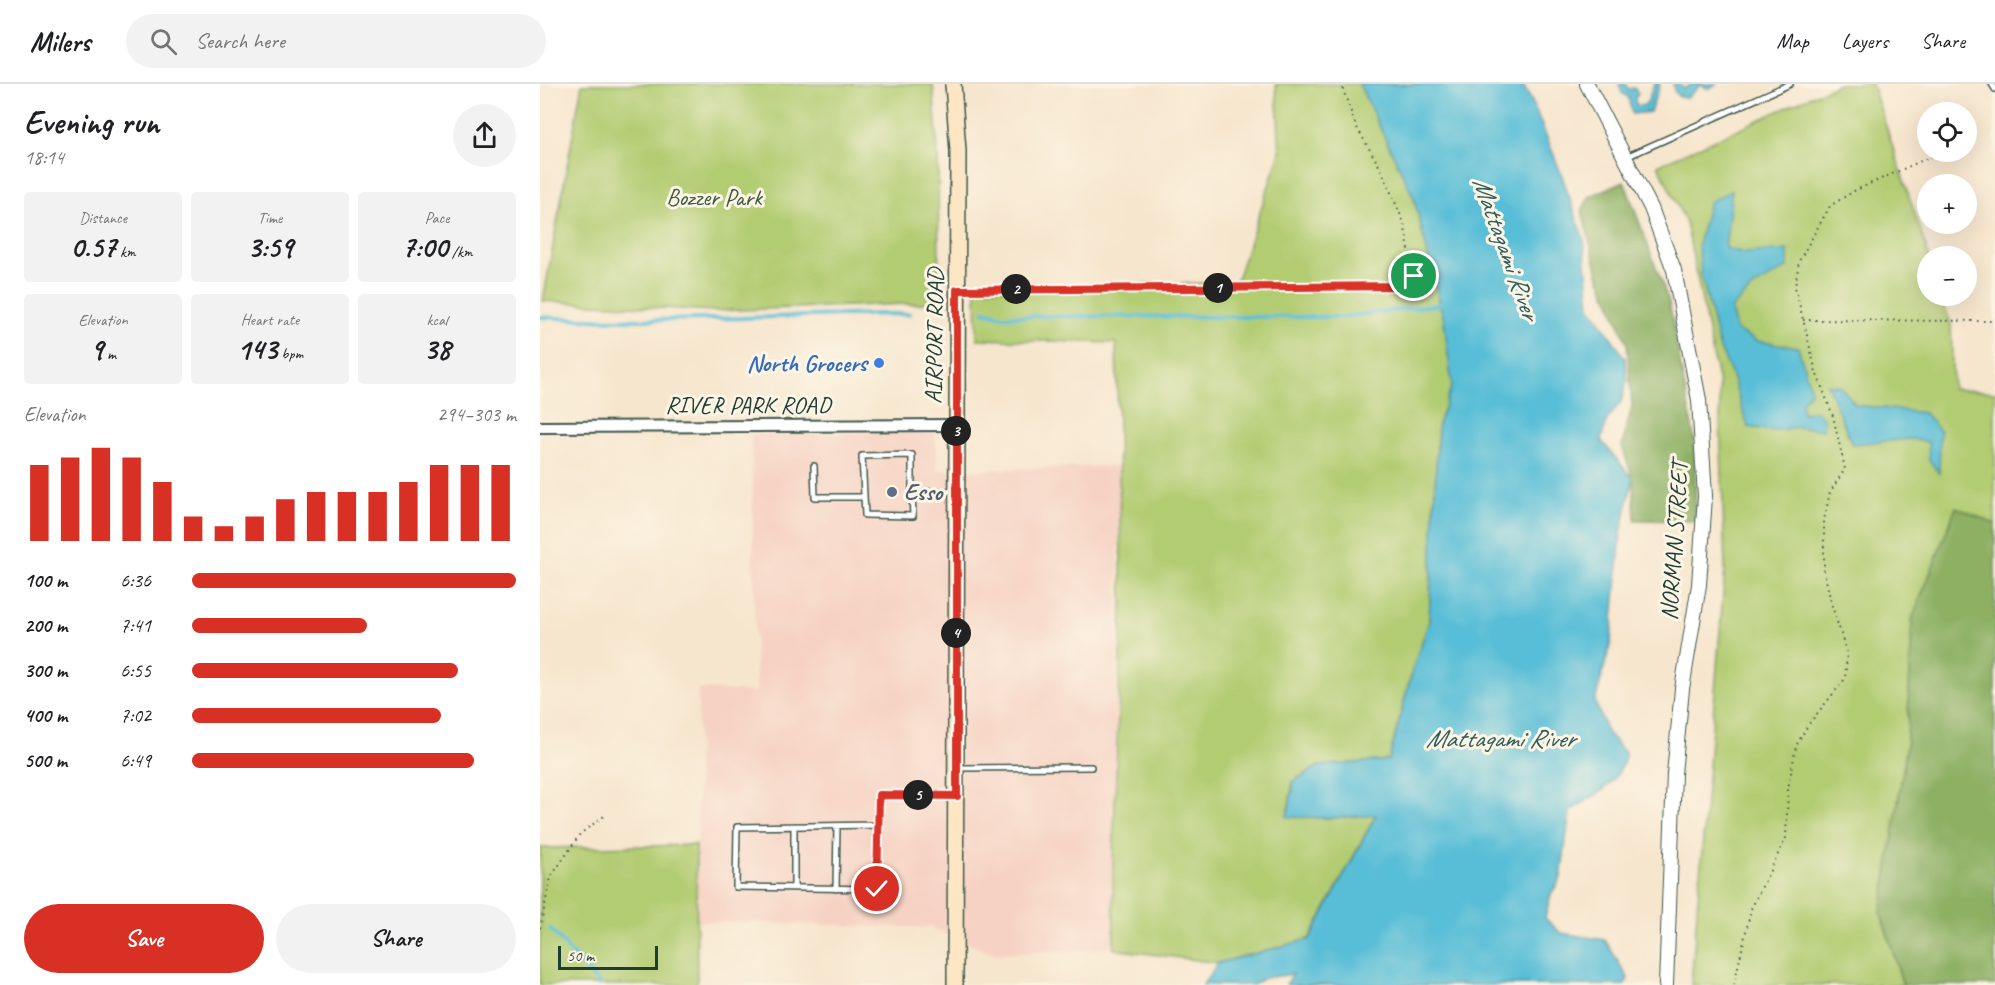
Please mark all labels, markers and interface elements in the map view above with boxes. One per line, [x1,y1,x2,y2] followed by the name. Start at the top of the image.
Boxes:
[126,14,546,68] search box
[30,24,90,59] text: Milers
[147,25,180,58] icon: search
[195,27,285,55] text: Search here
[1776,28,1809,54] text: Map
[1842,28,1888,54] text: Layers
[1921,28,1965,54] text: Share
[24,101,159,143] text: Evening run
[1917,102,1977,306] map controls
[1917,102,1977,162] button: locate
[453,104,516,167] button: share
[24,145,64,170] text: 18:14
[1465,173,1548,328] water label: Mattagami River
[1917,174,1977,234] button: +
[666,182,764,212] park label: Bozzer Park
[79,208,127,228] text: Distance
[258,208,282,228] text: Time
[425,208,449,228] text: Pace
[70,228,116,266] text: 0.57
[247,228,293,266] text: 3:59
[401,228,448,266] text: 7:00
[116,242,136,262] text: km
[448,242,473,262] text: /km
[1917,246,1977,306] button: −
[1388,250,1439,301] pin
[1397,259,1430,292] icon: arrive
[918,266,950,404] street label: AIRPORT ROAD
[1203,273,1233,303] pin: 1
[1001,274,1031,304] pin: 2
[1214,278,1222,298] text: 1
[1012,279,1020,299] text: 2
[78,310,128,330] text: Elevation
[241,310,299,330] text: Heart rate
[426,310,448,330] text: kcal
[90,330,103,368] text: 9
[237,330,277,368] text: 143
[424,330,451,368] text: 38
[103,344,116,364] text: m
[277,344,303,364] text: bpm
[747,348,870,378] place label: North Grocers
[872,356,886,370] marker: North Grocers
[665,390,833,420] street label: RIVER PARK ROAD
[24,402,86,427] text: Elevation
[437,402,516,427] text: 294–303 m
[941,416,971,446] pin: 3
[952,421,960,441] text: 3
[1654,455,1695,621] street label: NORMAN STREET
[904,477,945,507] place label: Esso
[885,485,899,499] marker: Esso
[24,568,67,593] text: 100 m
[120,568,151,593] text: 6:36
[24,613,67,638] text: 200 m
[120,613,151,638] text: 7:41
[941,618,971,648] pin: 4
[952,623,960,643] text: 4
[24,658,67,683] text: 300 m
[120,658,151,683] text: 6:55
[24,703,67,728] text: 400 m
[120,703,151,728] text: 7:02
[1426,722,1579,755] water label: Mattagami River
[24,748,67,773] text: 500 m
[120,748,151,773] text: 6:49
[903,780,933,810] pin: 5
[915,785,921,805] text: 5
[851,863,902,914] pin
[860,872,893,905] icon: check
[24,904,264,973] button: Save
[276,904,516,973] button: Share
[558,943,658,970] scale bar
[567,946,594,966] text: 50 m

